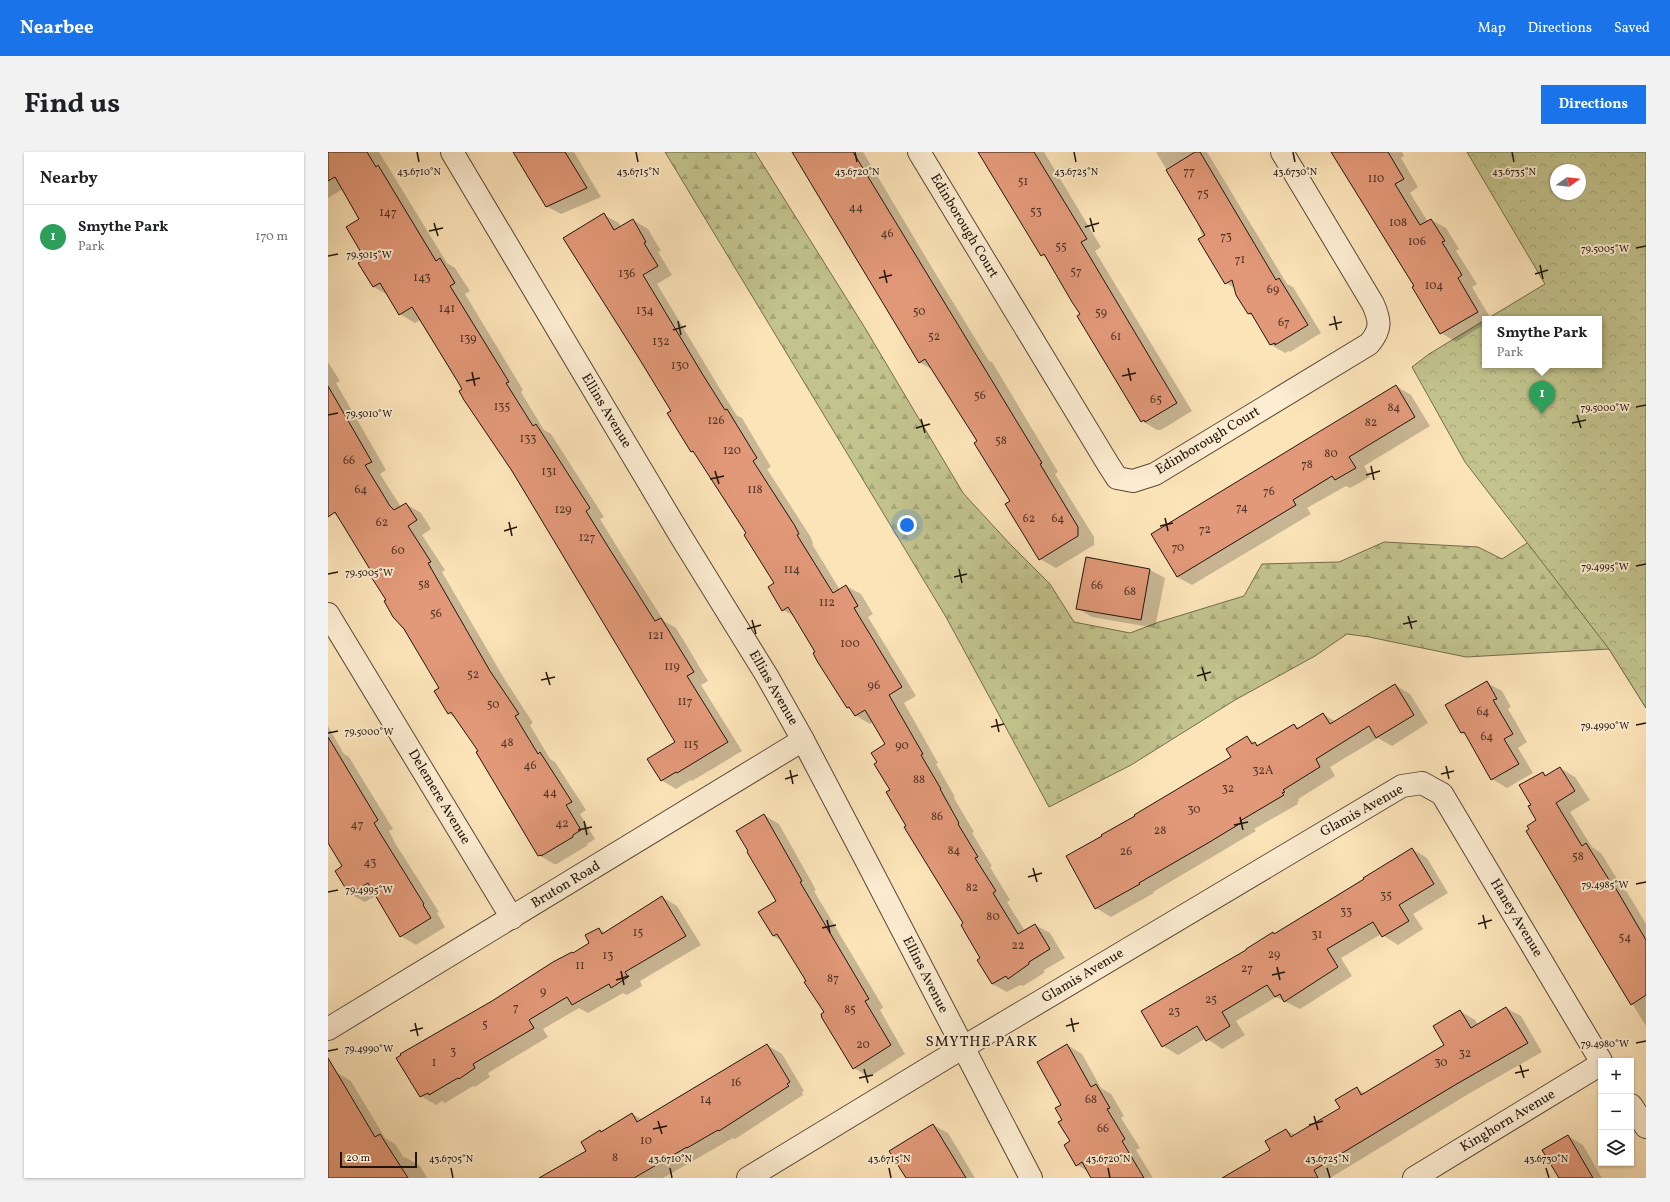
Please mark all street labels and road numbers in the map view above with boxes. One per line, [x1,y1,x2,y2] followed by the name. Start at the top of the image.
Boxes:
[925,170,1003,282] street label: Edinborough Court
[576,370,636,452] street label: Ellins Avenue
[1152,402,1264,480] street label: Edinborough Court
[744,647,802,729] street label: Ellins Avenue
[403,746,475,848] street label: Delemere Avenue
[1317,780,1407,842] street label: Glamis Avenue
[528,857,604,913] street label: Bruton Road
[1485,875,1547,961] street label: Haney Avenue
[897,933,953,1017] street label: Ellins Avenue
[1038,944,1128,1008] street label: Glamis Avenue
[1457,1085,1559,1157] street label: Kinghorn Avenue

